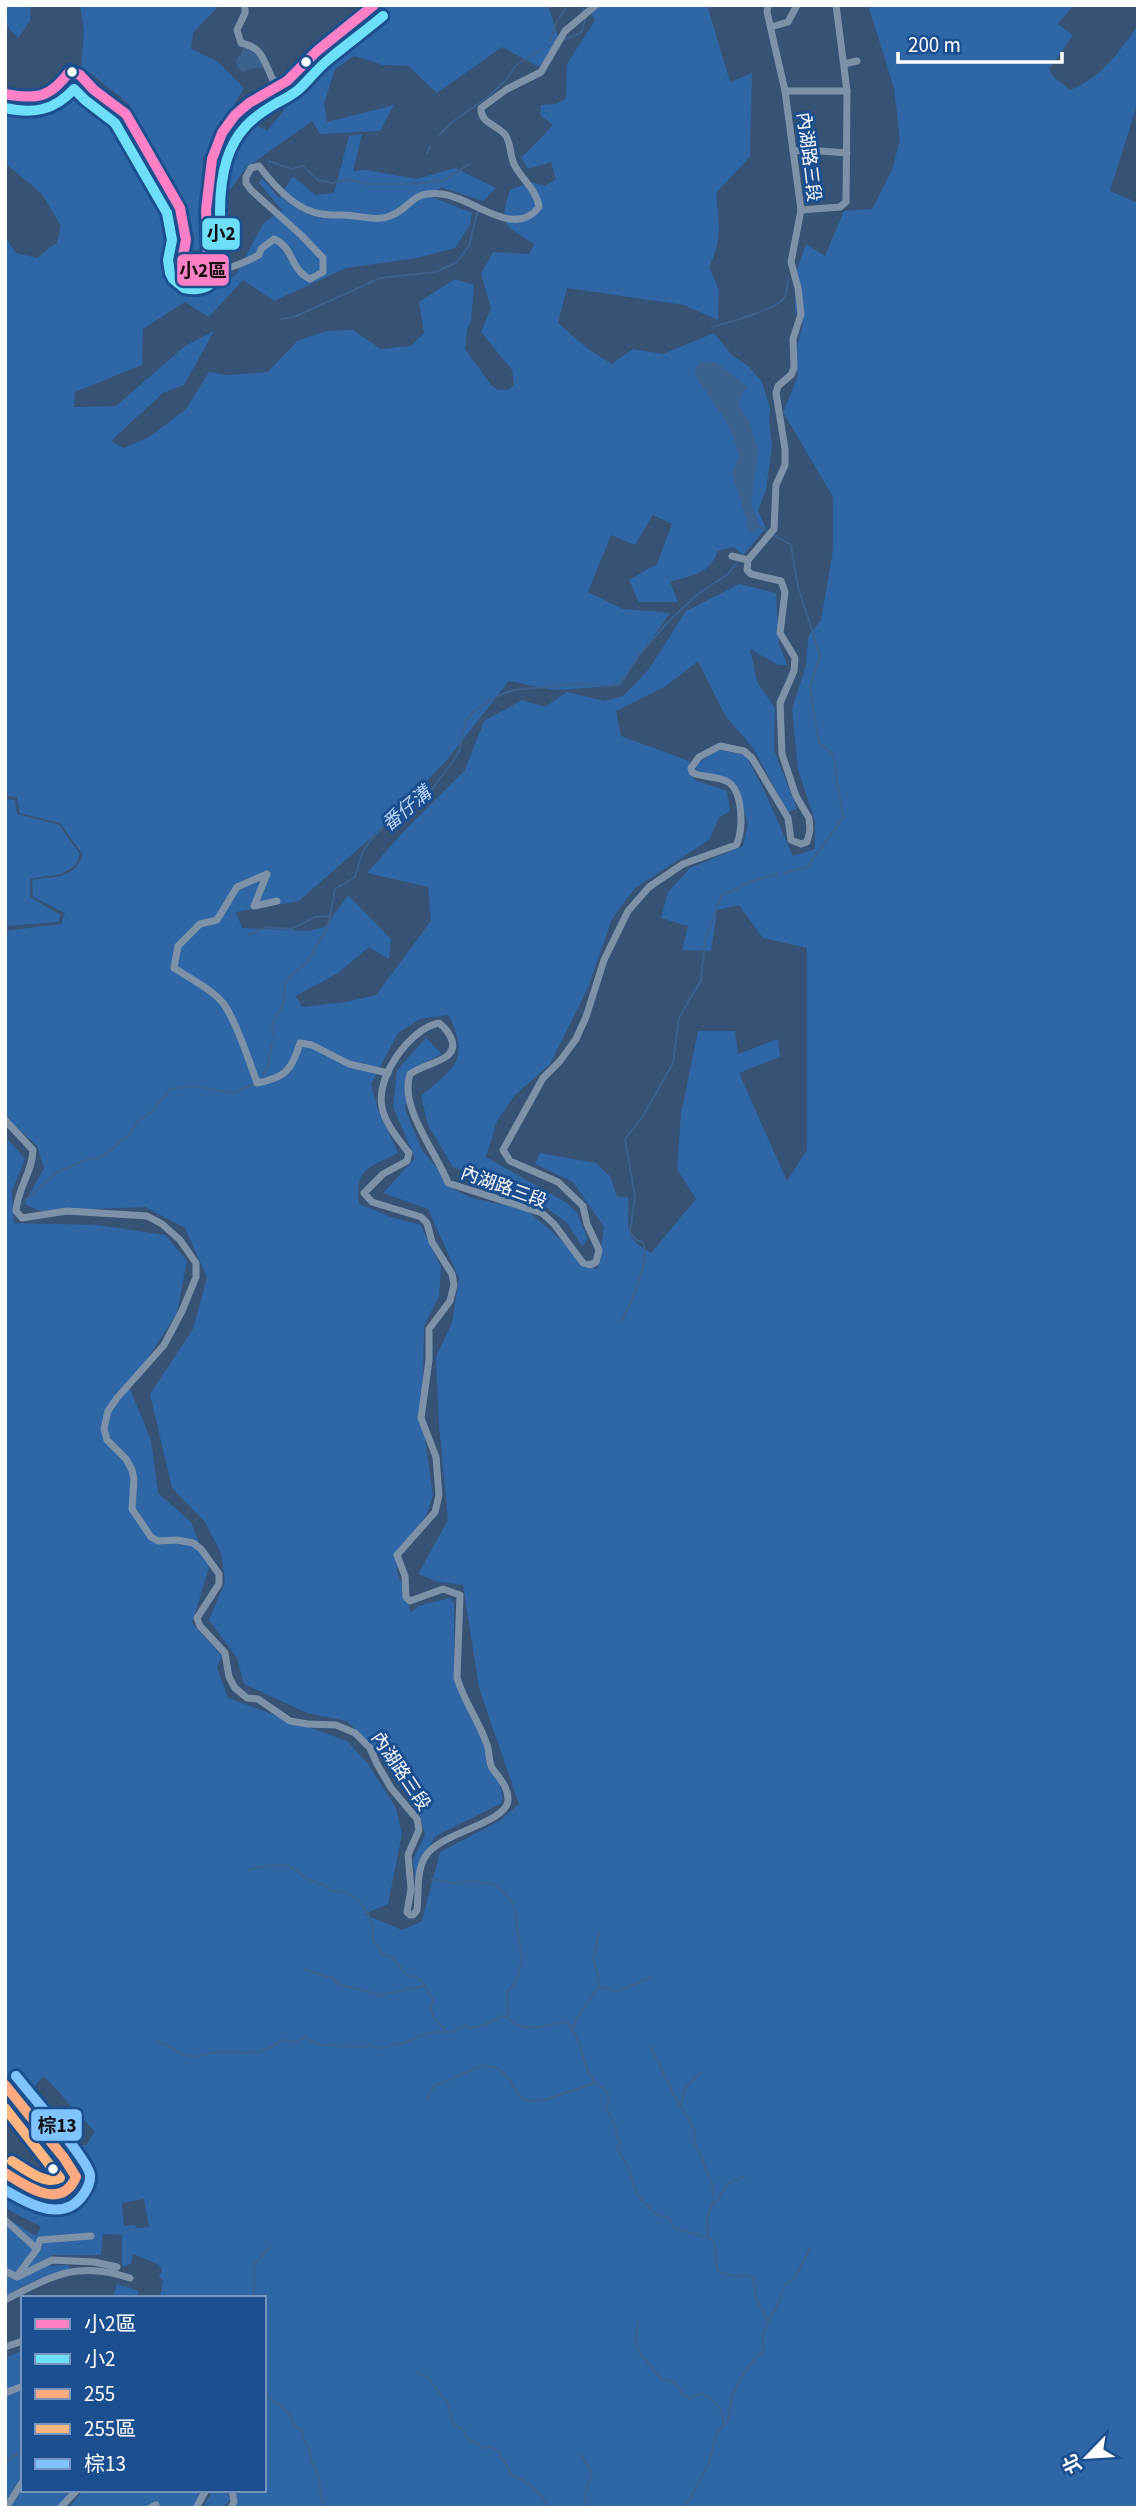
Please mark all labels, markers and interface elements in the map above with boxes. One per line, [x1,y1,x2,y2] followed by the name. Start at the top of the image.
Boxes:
[898,21,1062,65] scale bar
[908,30,961,60] text: 200 m
[299,55,313,69] unlabelled marker
[65,65,79,79] unlabelled marker
[791,111,826,203] street label: 內湖路三段
[201,217,241,251] line badge: 小2
[206,221,236,248] text: 小2
[176,253,230,287] line badge: 小2區
[179,258,227,285] text: 小2區
[376,779,440,838] water label: 番仔溝
[457,1160,550,1215] street label: 內湖路三段
[365,1727,436,1816] street label: 內湖路三段
[30,2108,83,2142] line badge: 棕13
[37,2113,77,2140] text: 棕13
[46,2162,60,2176] unlabelled marker
[21,2296,266,2492] legend
[84,2309,136,2339] text: 小2區
[84,2344,115,2374] text: 小2
[84,2379,115,2409] text: 255
[84,2414,136,2444] text: 255區
[1052,2422,1122,2492] north arrow
[84,2449,126,2479] text: 棕13
[1057,2449,1089,2478] text: 北

